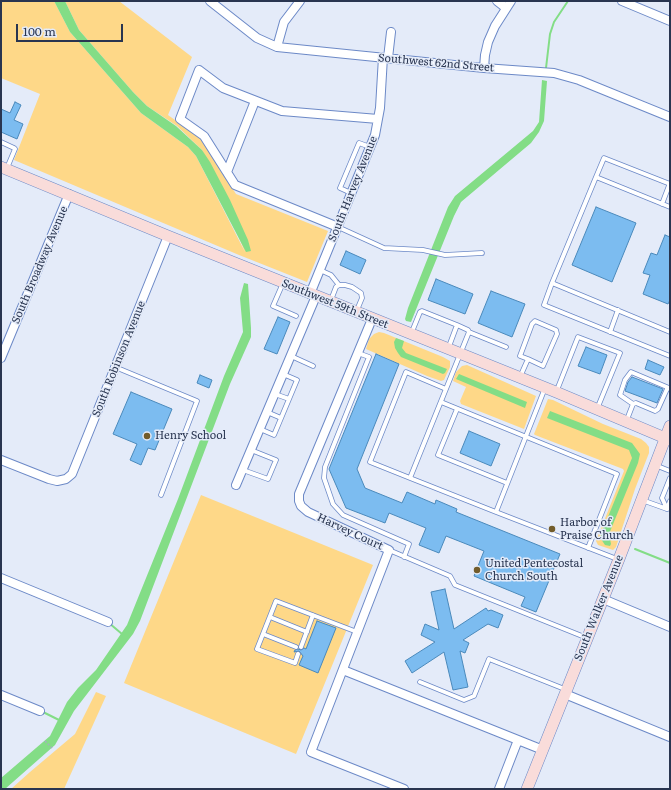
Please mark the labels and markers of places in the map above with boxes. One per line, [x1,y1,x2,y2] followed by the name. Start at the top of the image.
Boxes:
[155,429,226,443] place label: Henry School
[142,431,152,441] marker: Henry School
[560,516,634,542] place label: Harbor of Praise Church
[547,524,557,534] marker: Harbor of Praise Church
[485,557,583,583] place label: United Pentecostal Church South
[472,565,482,575] marker: United Pentecostal Church South

